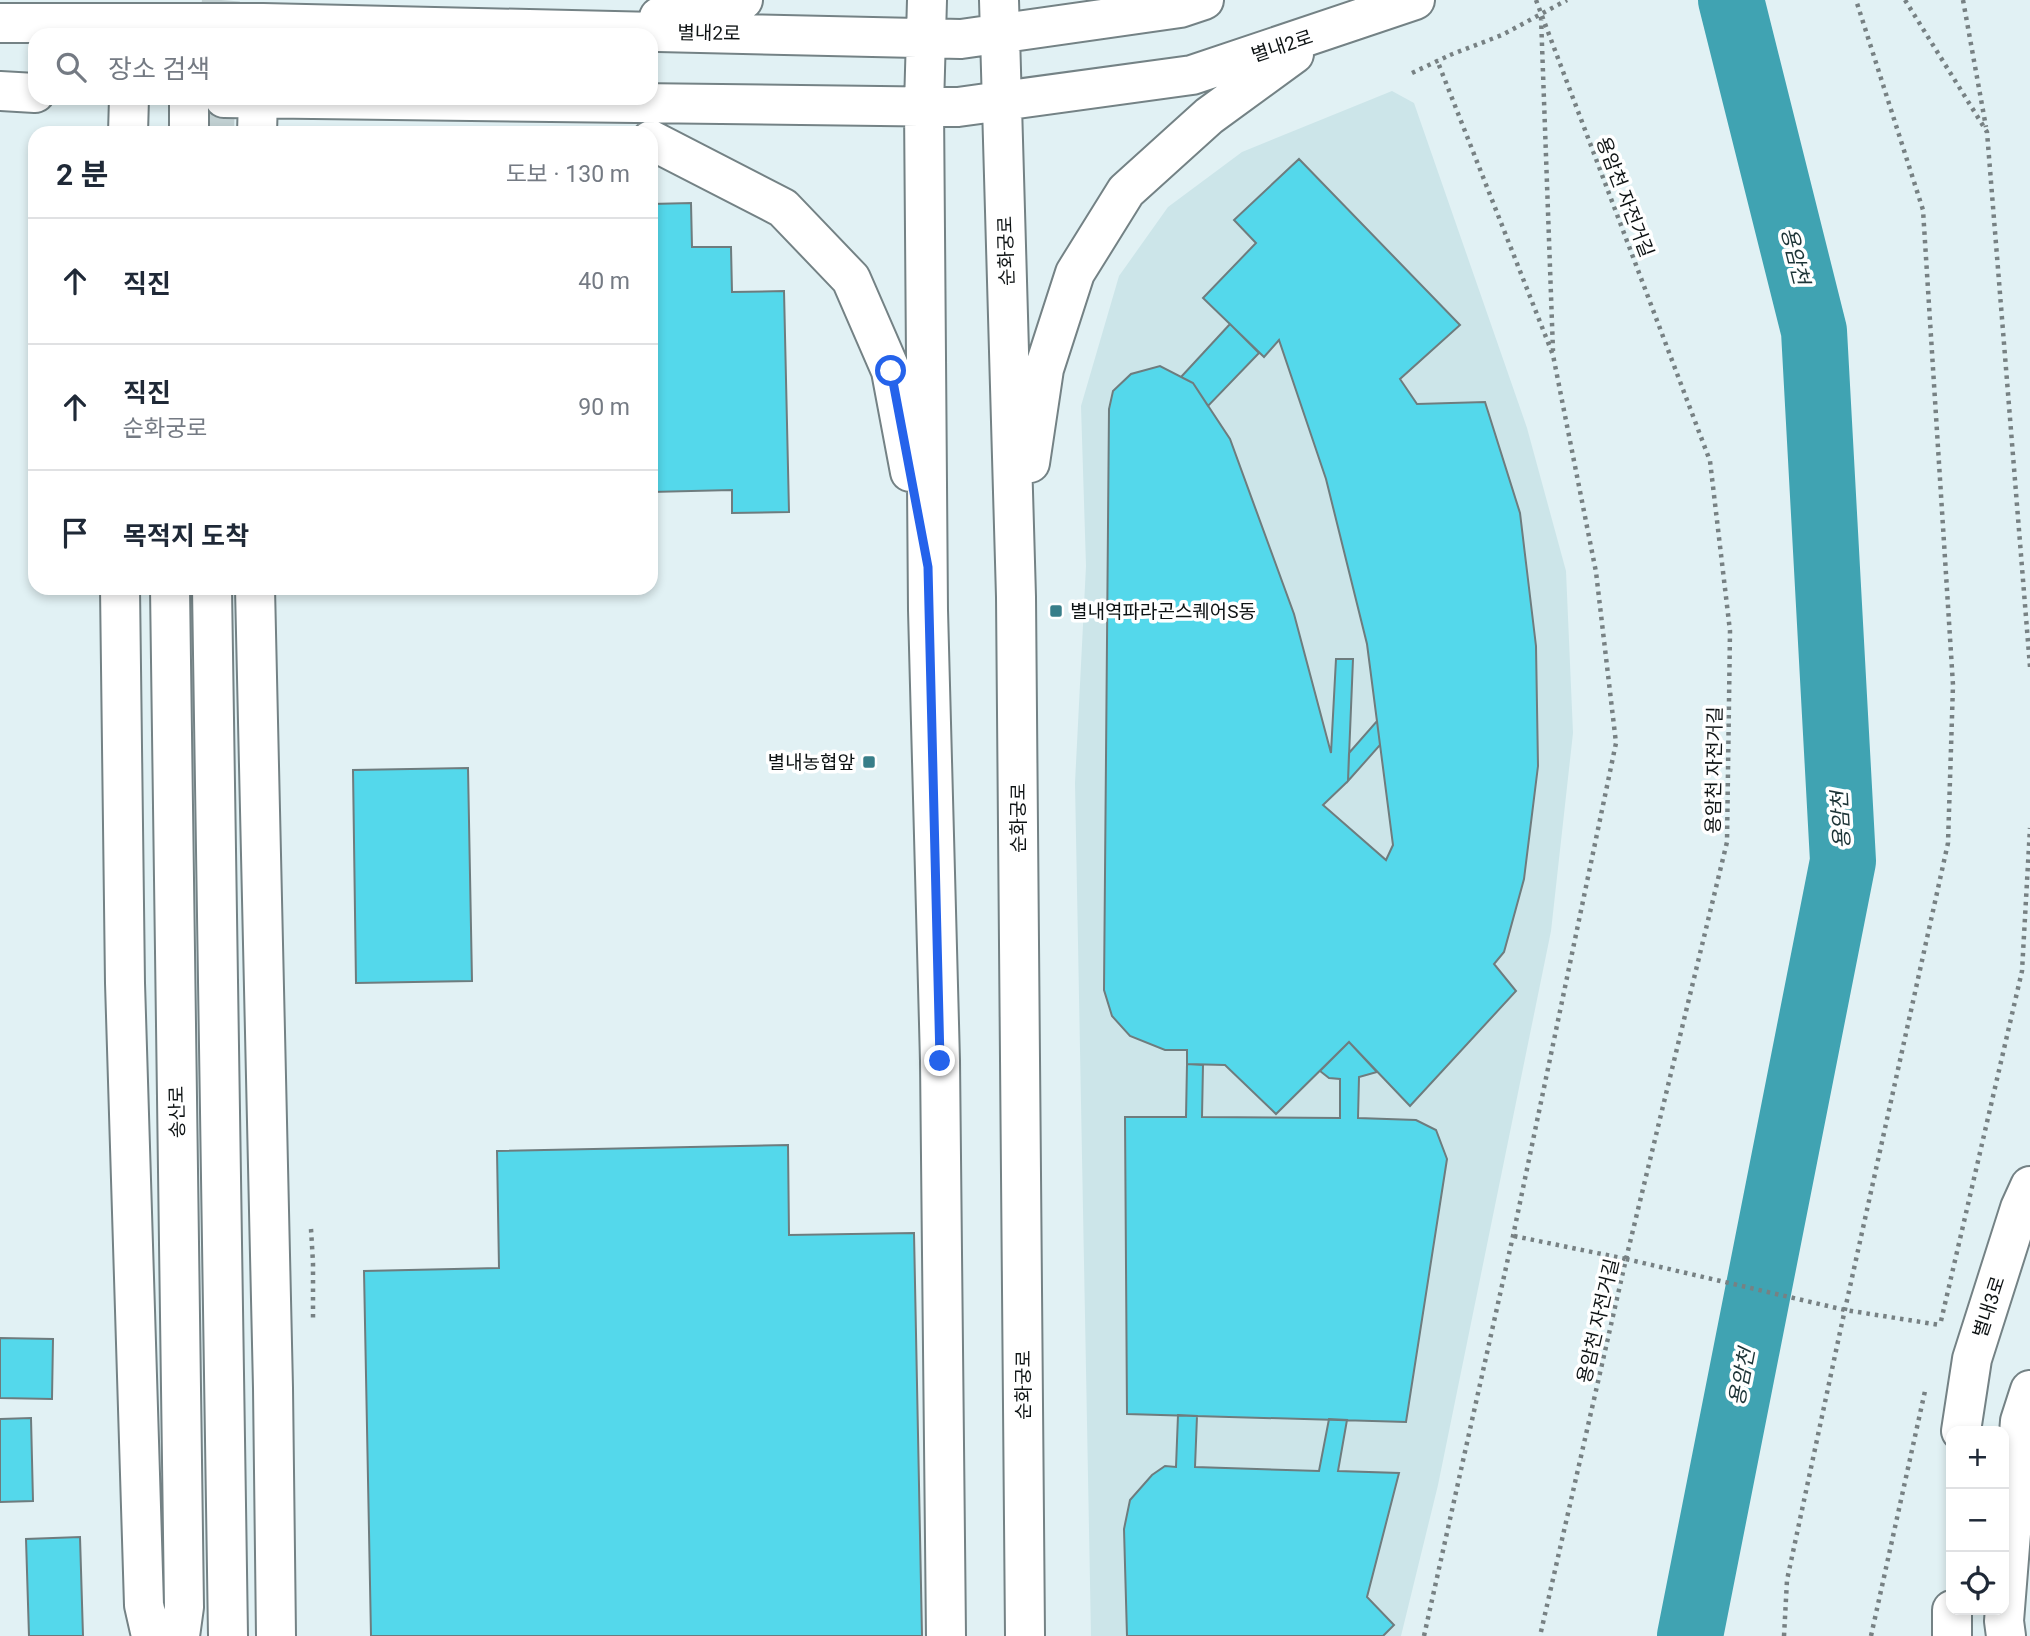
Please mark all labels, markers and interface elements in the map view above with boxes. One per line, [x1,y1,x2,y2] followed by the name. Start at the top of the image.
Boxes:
[677,21,741,45] street label: 별내2로
[1248,25,1316,67] street label: 별내2로
[28,28,658,105] search box
[52,48,90,86] icon: search
[108,54,210,84] text: 장소 검색
[1591,134,1659,260] street label: 용암천 자전거길
[56,157,108,192] text: 2 분
[506,161,630,188] text: 도보 · 130 m
[993,216,1019,286] street label: 순화궁로
[1776,225,1814,290] water label: 용암천
[56,262,94,300] icon: ahead
[578,268,630,295] text: 40 m
[123,269,171,299] text: 직진
[875,355,906,386] route start
[123,378,171,408] text: 직진
[56,388,94,426] icon: ahead
[578,394,630,421] text: 90 m
[123,415,208,442] text: 순화궁로
[56,514,94,552] icon: arrive
[123,521,249,551] text: 목적지 도착
[1070,600,1256,623] place label: 별내역파라곤스퀘어S동
[1048,603,1064,619] marker: 별내역파라곤스퀘어S동
[1701,706,1727,834] street label: 용암천 자전거길
[768,751,856,774] place label: 별내농협앞
[861,754,877,770] marker: 별내농협앞
[1007,783,1030,853] street label: 순화궁로
[1827,788,1855,850] water label: 용암천
[924,1045,955,1076] route end
[165,1086,189,1138] street label: 송산로
[1573,1257,1623,1385] street label: 용암천 자전거길
[1968,1273,2010,1341] street label: 별내3로
[1725,1344,1760,1408] water label: 용암천
[1012,1350,1035,1420] street label: 순화궁로
[1946,1426,2009,1615] map controls
[1946,1426,2009,1489] button: +
[1946,1489,2009,1552] button: −
[1946,1552,2009,1615] button: locate

